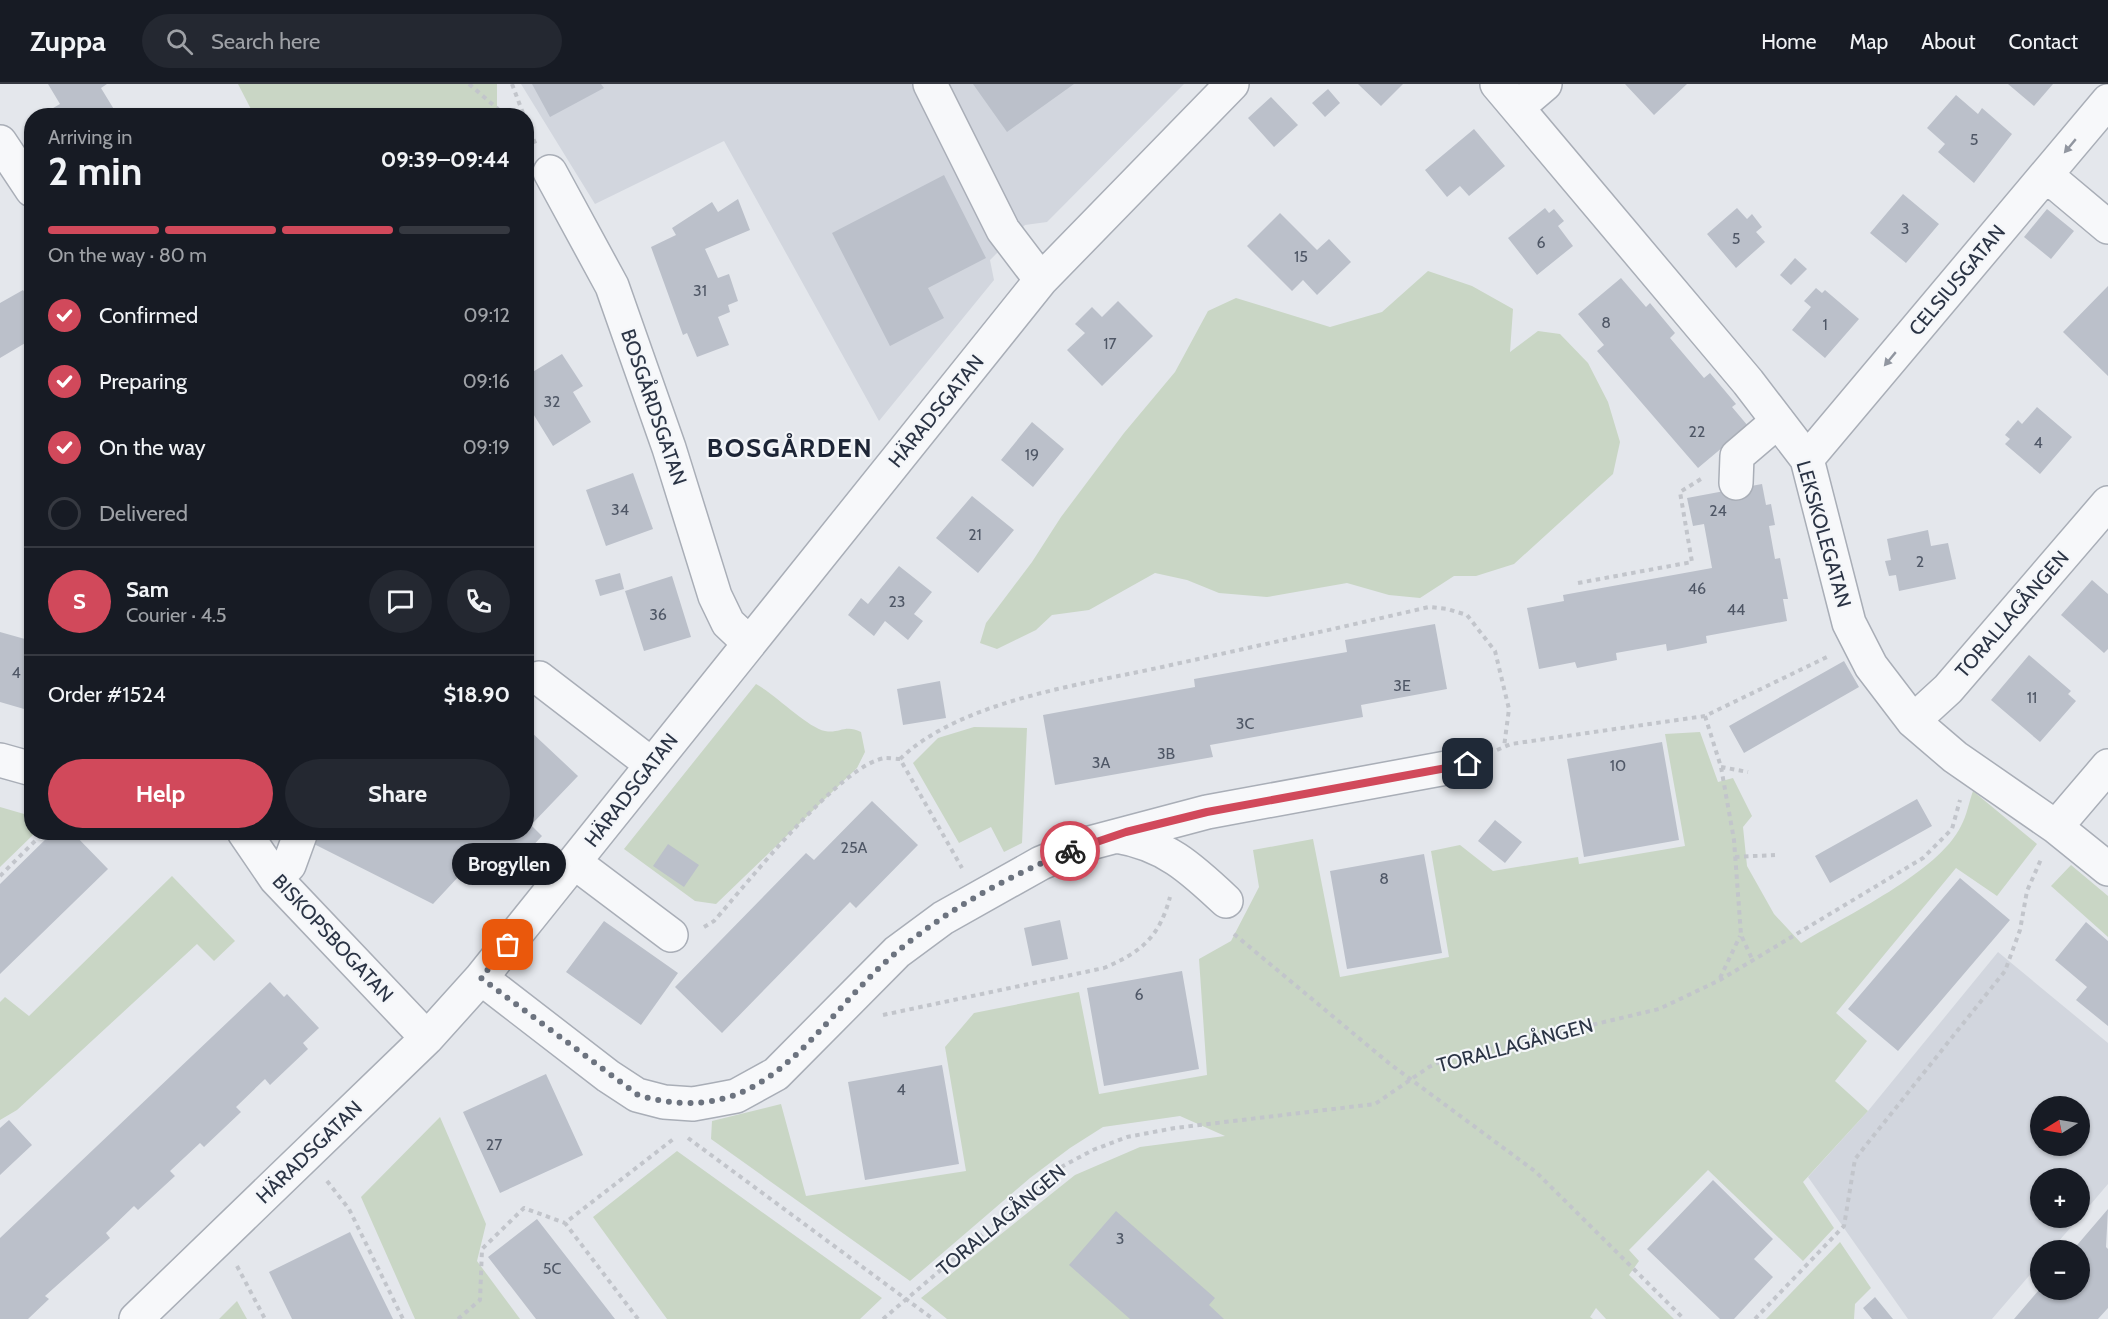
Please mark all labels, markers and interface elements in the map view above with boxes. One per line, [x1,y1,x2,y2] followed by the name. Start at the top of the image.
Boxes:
[142,14,562,68] search box
[30,24,106,58] text: Zuppa
[163,25,196,58] icon: search
[211,28,320,55] text: Search here
[1761,29,1817,54] text: Home
[1850,29,1888,54] text: Map
[1921,29,1975,54] text: About
[2008,29,2078,54] text: Contact
[48,125,132,149] text: Arriving in
[1970,130,1978,149] house number: 5
[2064,138,2077,153] one-way arrow
[381,146,510,173] text: 09:39–09:44
[48,147,142,195] text: 2 min
[1901,219,1909,238] house number: 3
[1904,220,2010,340] street label: CELSIUSGATAN
[1732,229,1740,248] house number: 5
[1536,233,1546,252] house number: 6
[48,243,207,267] text: On the way · 80 m
[1294,247,1308,266] house number: 15
[693,281,707,300] house number: 31
[48,299,81,332] icon: check
[99,302,198,329] text: Confirmed
[464,303,510,327] text: 09:12
[1601,313,1611,332] house number: 8
[1822,315,1828,334] house number: 1
[616,326,692,488] street label: BOSGÅRDSGATAN
[1103,334,1117,353] house number: 17
[883,350,989,472] street label: HÄRADSGATAN
[1885,352,1897,367] one-way arrow
[48,365,81,398] icon: check
[99,368,187,395] text: Preparing
[463,369,510,393] text: 09:16
[543,392,561,411] house number: 32
[1689,422,1705,441] house number: 22
[48,431,81,464] icon: check
[707,432,873,464] district label: BOSGÅRDEN
[2033,433,2043,452] house number: 4
[99,434,206,461] text: On the way
[463,435,510,459] text: 09:19
[1025,445,1039,464] house number: 19
[1792,458,1856,610] street label: LEKSKOLEGATAN
[99,500,188,527] text: Delivered
[611,500,629,519] house number: 34
[1709,501,1727,520] house number: 24
[968,525,982,544] house number: 21
[1950,546,2074,682] street label: TORALLAGÅNGEN
[1916,552,1924,571] house number: 2
[369,570,432,633] button: chat
[447,570,510,633] button: phone
[126,576,169,603] text: Sam
[1688,579,1706,598] house number: 46
[73,588,86,615] text: S
[888,592,906,611] house number: 23
[1727,600,1745,619] house number: 44
[126,603,227,627] text: Courier · 4.5
[649,605,667,624] house number: 36
[11,663,21,682] house number: 4
[1393,676,1411,695] house number: 3E
[48,681,166,708] text: Order #1524
[443,681,510,708] text: $18.90
[2027,688,2037,707] house number: 11
[1236,714,1254,733] house number: 3C
[579,728,683,852] street label: HÄRADSGATAN
[1442,738,1493,789] pin
[1157,744,1176,763] house number: 3B
[1451,747,1484,780] icon: home
[1092,753,1110,772] house number: 3A
[1610,756,1626,775] house number: 10
[48,759,273,828] button: Help
[285,759,510,828] button: Share
[1040,821,1100,881] courier
[1054,835,1087,868] icon: bike
[841,838,868,857] house number: 25A
[451,843,565,885] callout: Brogyllen
[468,852,550,876] text: Brogyllen
[268,869,398,1007] street label: BISKOPSBOGATAN
[1379,869,1389,888] house number: 8
[482,919,533,970] pin
[491,928,524,961] icon: bag
[1134,985,1144,1004] house number: 6
[1434,1013,1596,1077] street label: TORALLAGÅNGEN
[896,1080,906,1099] house number: 4
[251,1096,367,1208] street label: HÄRADSGATAN
[2030,1096,2090,1156] north arrow
[2030,1096,2090,1300] map controls
[486,1135,502,1154] house number: 27
[932,1159,1070,1281] street label: TORALLAGÅNGEN
[2030,1168,2090,1228] button: +
[1116,1229,1124,1248] house number: 3
[2030,1240,2090,1300] button: −
[543,1259,561,1278] house number: 5C

